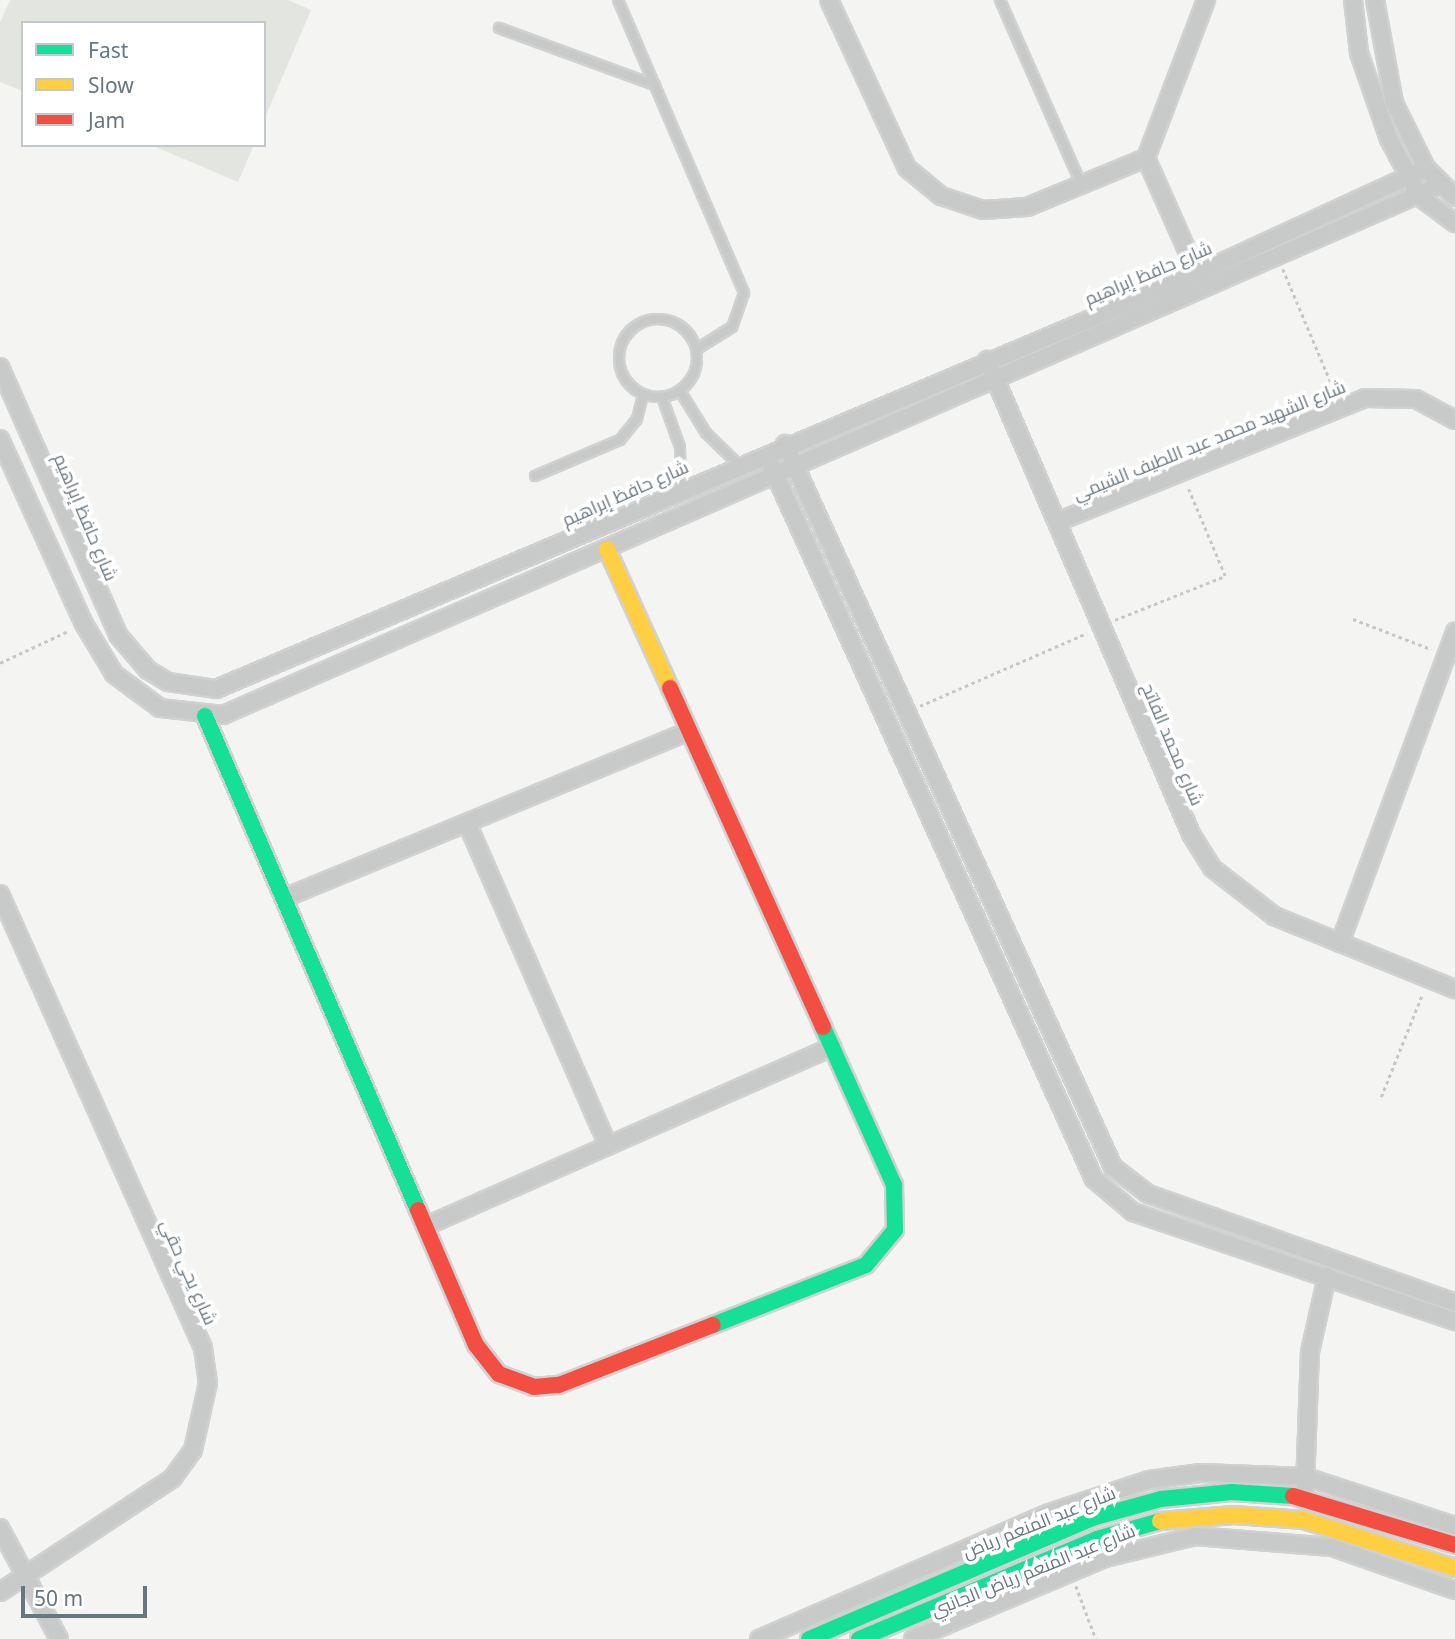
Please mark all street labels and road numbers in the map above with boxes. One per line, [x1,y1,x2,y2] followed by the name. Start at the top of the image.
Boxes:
[1081,236,1215,310] street label: شارع حافظ إبراهيم
[1070,375,1348,505] street label: شارع الشهيد محمد عبد اللطيف الشيمي
[49,450,123,584] street label: شارع حافظ إبراهيم
[558,455,692,531] street label: شارع حافظ إبراهيم
[1137,679,1209,809] street label: شارع محمد الفاتح
[156,1216,222,1328] street label: شارع يحي حقي
[960,1482,1118,1562] street label: شارع عبد المنعم رياض
[928,1519,1138,1621] street label: شارع عبد المنعم رياض الجانبي

